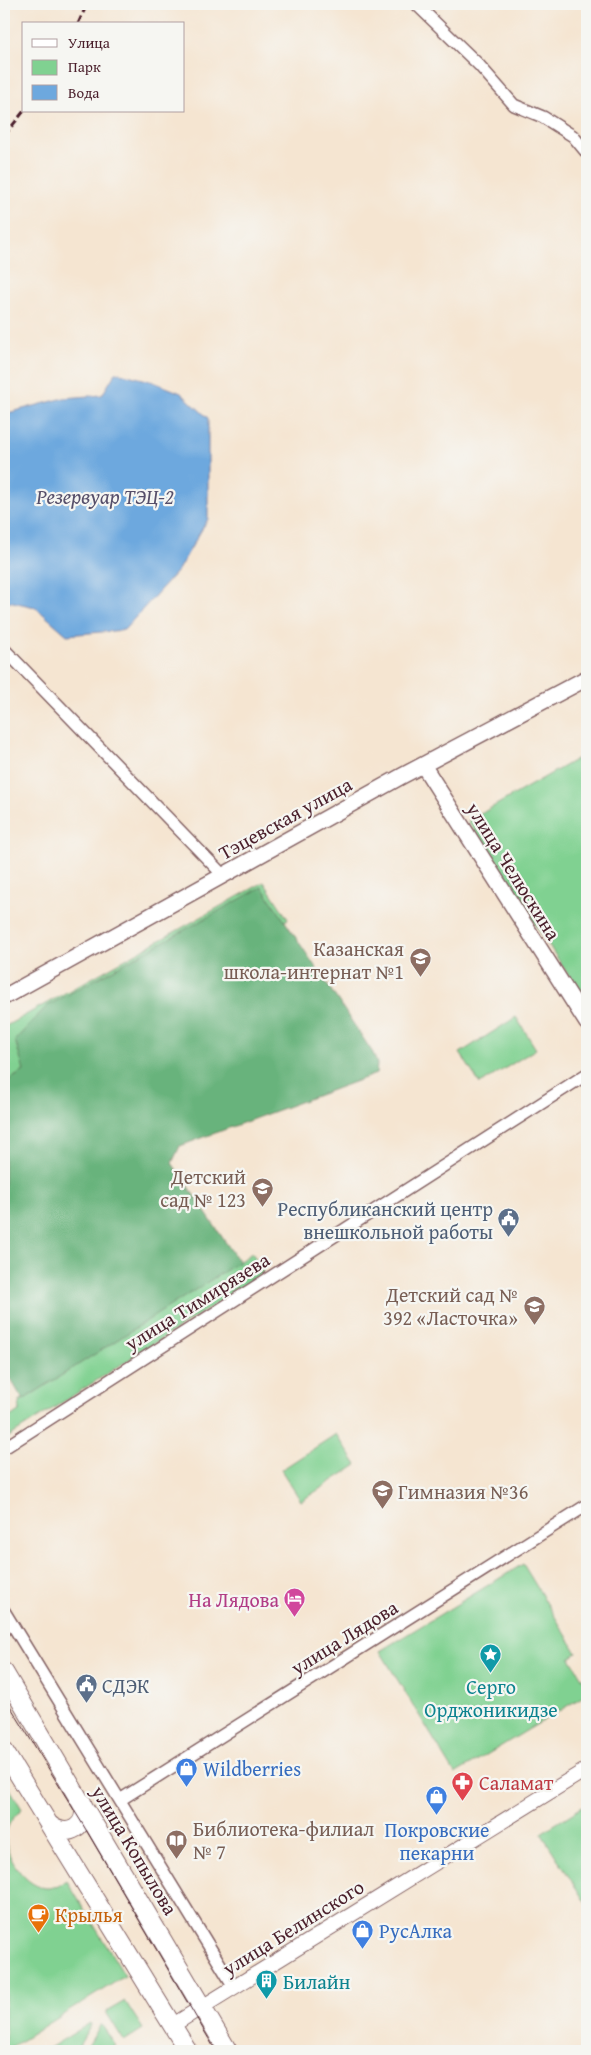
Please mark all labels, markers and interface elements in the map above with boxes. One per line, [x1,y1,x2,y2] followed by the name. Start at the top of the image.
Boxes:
[22,22,185,112] legend
[68,32,111,53] text: Улица
[68,56,101,77] text: Парк
[68,82,100,103] text: Вода
[35,481,174,512] water label: Резервуар ТЭЦ-2
[213,769,357,867] street label: Тэцевская улица
[459,796,568,946] street label: улица Челюскина
[224,934,404,986] place label: Казанская школа-интернат №1
[408,947,432,978] school or university icon: Казанская школа-интернат №1
[160,1162,246,1214] place label: Детский сад № 123
[250,1176,274,1207] school or university icon: Детский сад № 123
[277,1194,493,1246] place label: Республиканский центр внешкольной работы
[497,1207,521,1238] public building icon: Республиканский центр внешкольной работы
[118,1244,275,1358] street label: улица Тимирязева
[383,1280,518,1332] place label: Детский сад № 392 «Ласточка»
[522,1294,546,1325] school or university icon: Детский сад № 392 «Ласточка»
[398,1477,528,1506] place label: Гимназия №36
[370,1479,394,1510] school or university icon: Гимназия №36
[189,1585,279,1614] place label: На Лядова
[283,1587,307,1618] hotel icon: На Лядова
[284,1592,404,1682] street label: улица Лядова
[479,1642,503,1673] place icon: Серго Орджоникидзе
[102,1671,150,1700] place label: СДЭК
[424,1672,558,1724] place label: Серго Орджоникидзе
[74,1673,98,1704] public building icon: СДЭК
[203,1754,301,1783] place label: Wildberries
[175,1756,199,1787] shop icon: Wildberries
[479,1768,554,1797] place label: Саламат
[451,1770,475,1801] pharmacy icon: Саламат
[84,1779,185,1921] street label: улица Копылова
[425,1785,449,1816] shop icon: Покровские пекарни
[193,1814,374,1866] place label: Библиотека-филиал № 7
[385,1815,489,1867] place label: Покровские пекарни
[165,1828,189,1859] library icon: Библиотека-филиал № 7
[216,1872,369,1983] street label: улица Белинского
[55,1900,123,1929] place label: Крылья
[27,1902,51,1933] cafe icon: Крылья
[379,1916,452,1945] place label: РусАлка
[351,1918,375,1949] shop icon: РусАлка
[283,1967,351,1996] place label: Билайн
[255,1969,279,2000] building icon: Билайн

